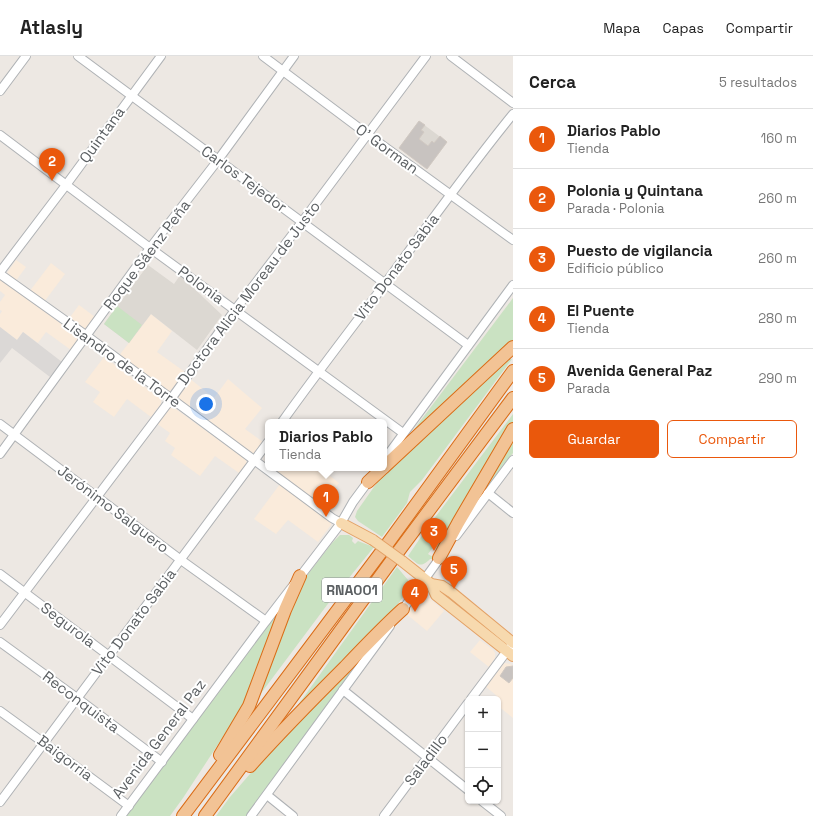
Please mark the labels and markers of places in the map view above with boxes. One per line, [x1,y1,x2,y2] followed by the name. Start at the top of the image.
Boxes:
[39,148,65,181] pin: 2
[313,484,339,517] pin: 1
[421,518,447,551] pin: 3
[441,556,467,589] pin: 5
[402,579,428,612] pin: 4

